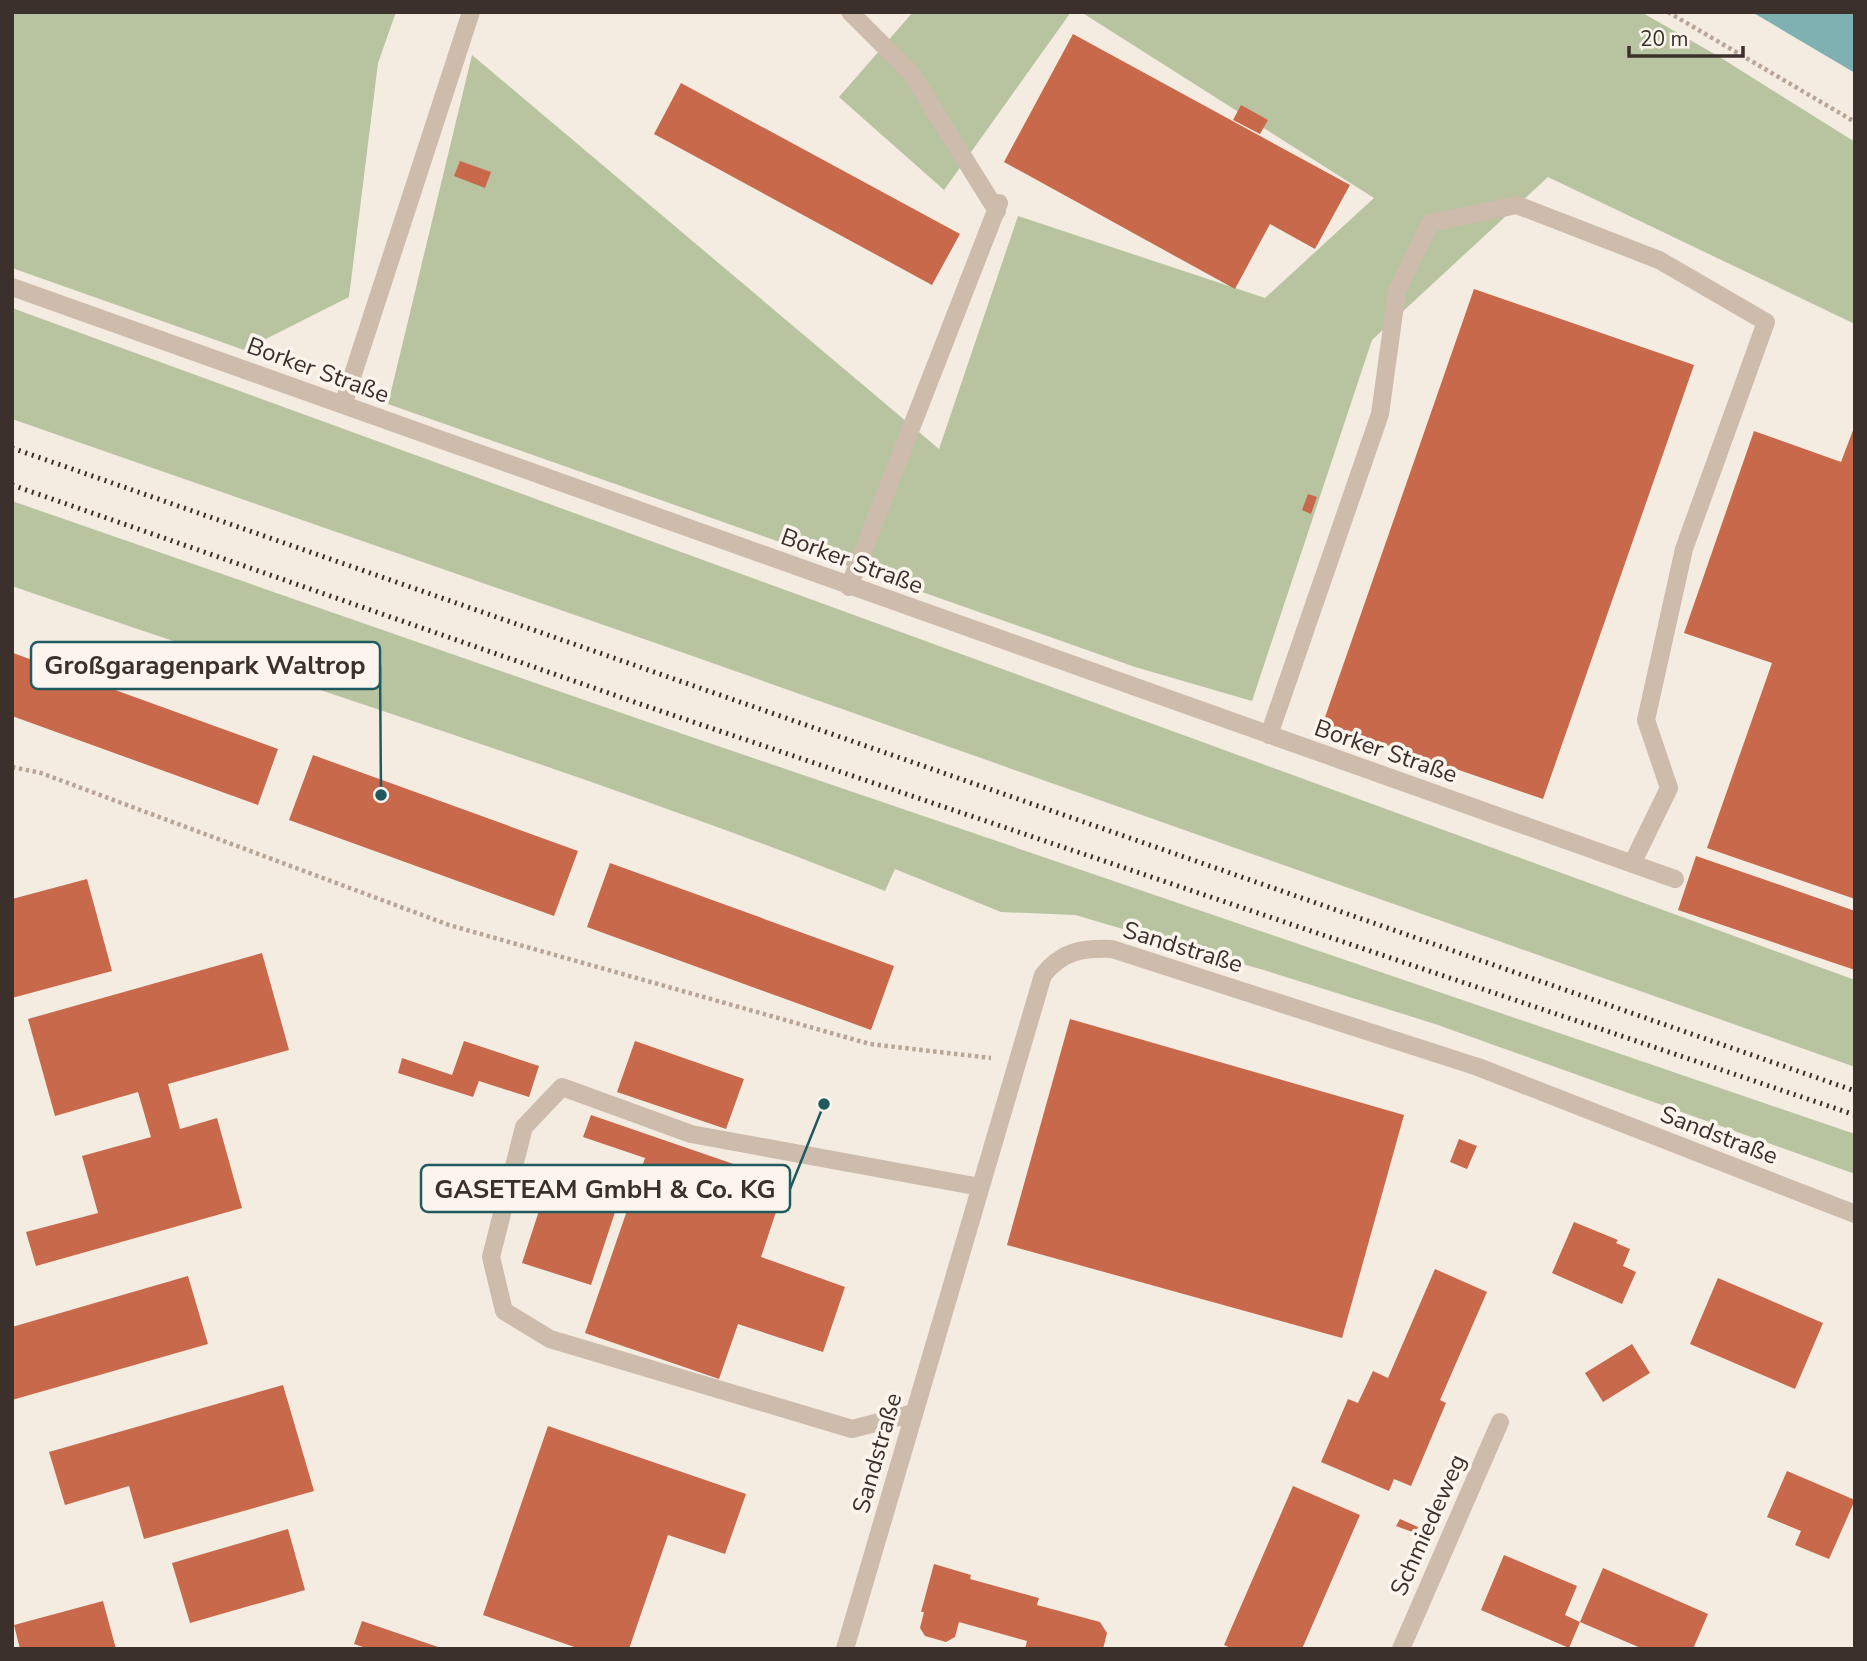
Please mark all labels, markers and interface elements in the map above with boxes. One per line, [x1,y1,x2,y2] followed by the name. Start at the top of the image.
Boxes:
[1629,14,1743,58] scale bar
[1640,25,1689,53] text: 20 m
[242,329,394,411] street label: Borker Straße
[776,520,928,602] street label: Borker Straße
[31,642,380,689] callout: Großgaragenpark Waltrop
[44,648,366,683] text: Großgaragenpark Waltrop
[1310,712,1462,790] street label: Borker Straße
[1119,914,1247,980] street label: Sandstraße
[1656,1098,1782,1172] street label: Sandstraße
[421,1165,790,1212] callout: GASETEAM GmbH & Co. KG
[434,1172,776,1207] text: GASETEAM GmbH & Co. KG
[845,1389,909,1517] street label: Sandstraße
[1383,1449,1473,1601] street label: Schmiedeweg

